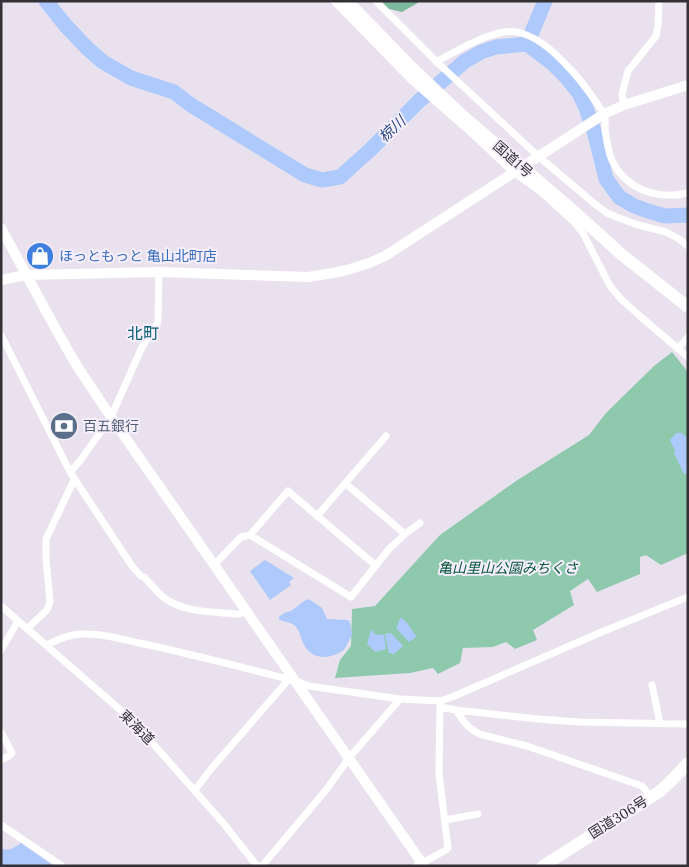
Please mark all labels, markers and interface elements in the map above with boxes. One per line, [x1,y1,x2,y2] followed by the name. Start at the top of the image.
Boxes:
[374,110,411,146] water label: 椋川
[489,137,537,181] street label: 国道1号
[25,241,55,271] shop icon: ほっともっと 亀山北町店
[59,247,217,265] place label: ほっともっと 亀山北町店
[127,323,159,343] district label: 北町
[49,411,79,441] bank icon: 百五銀行
[83,417,139,435] place label: 百五銀行
[438,559,579,577] park label: 亀山里山公園みちくさ
[116,706,158,748] street label: 東海道
[585,792,651,842] street label: 国道306号

